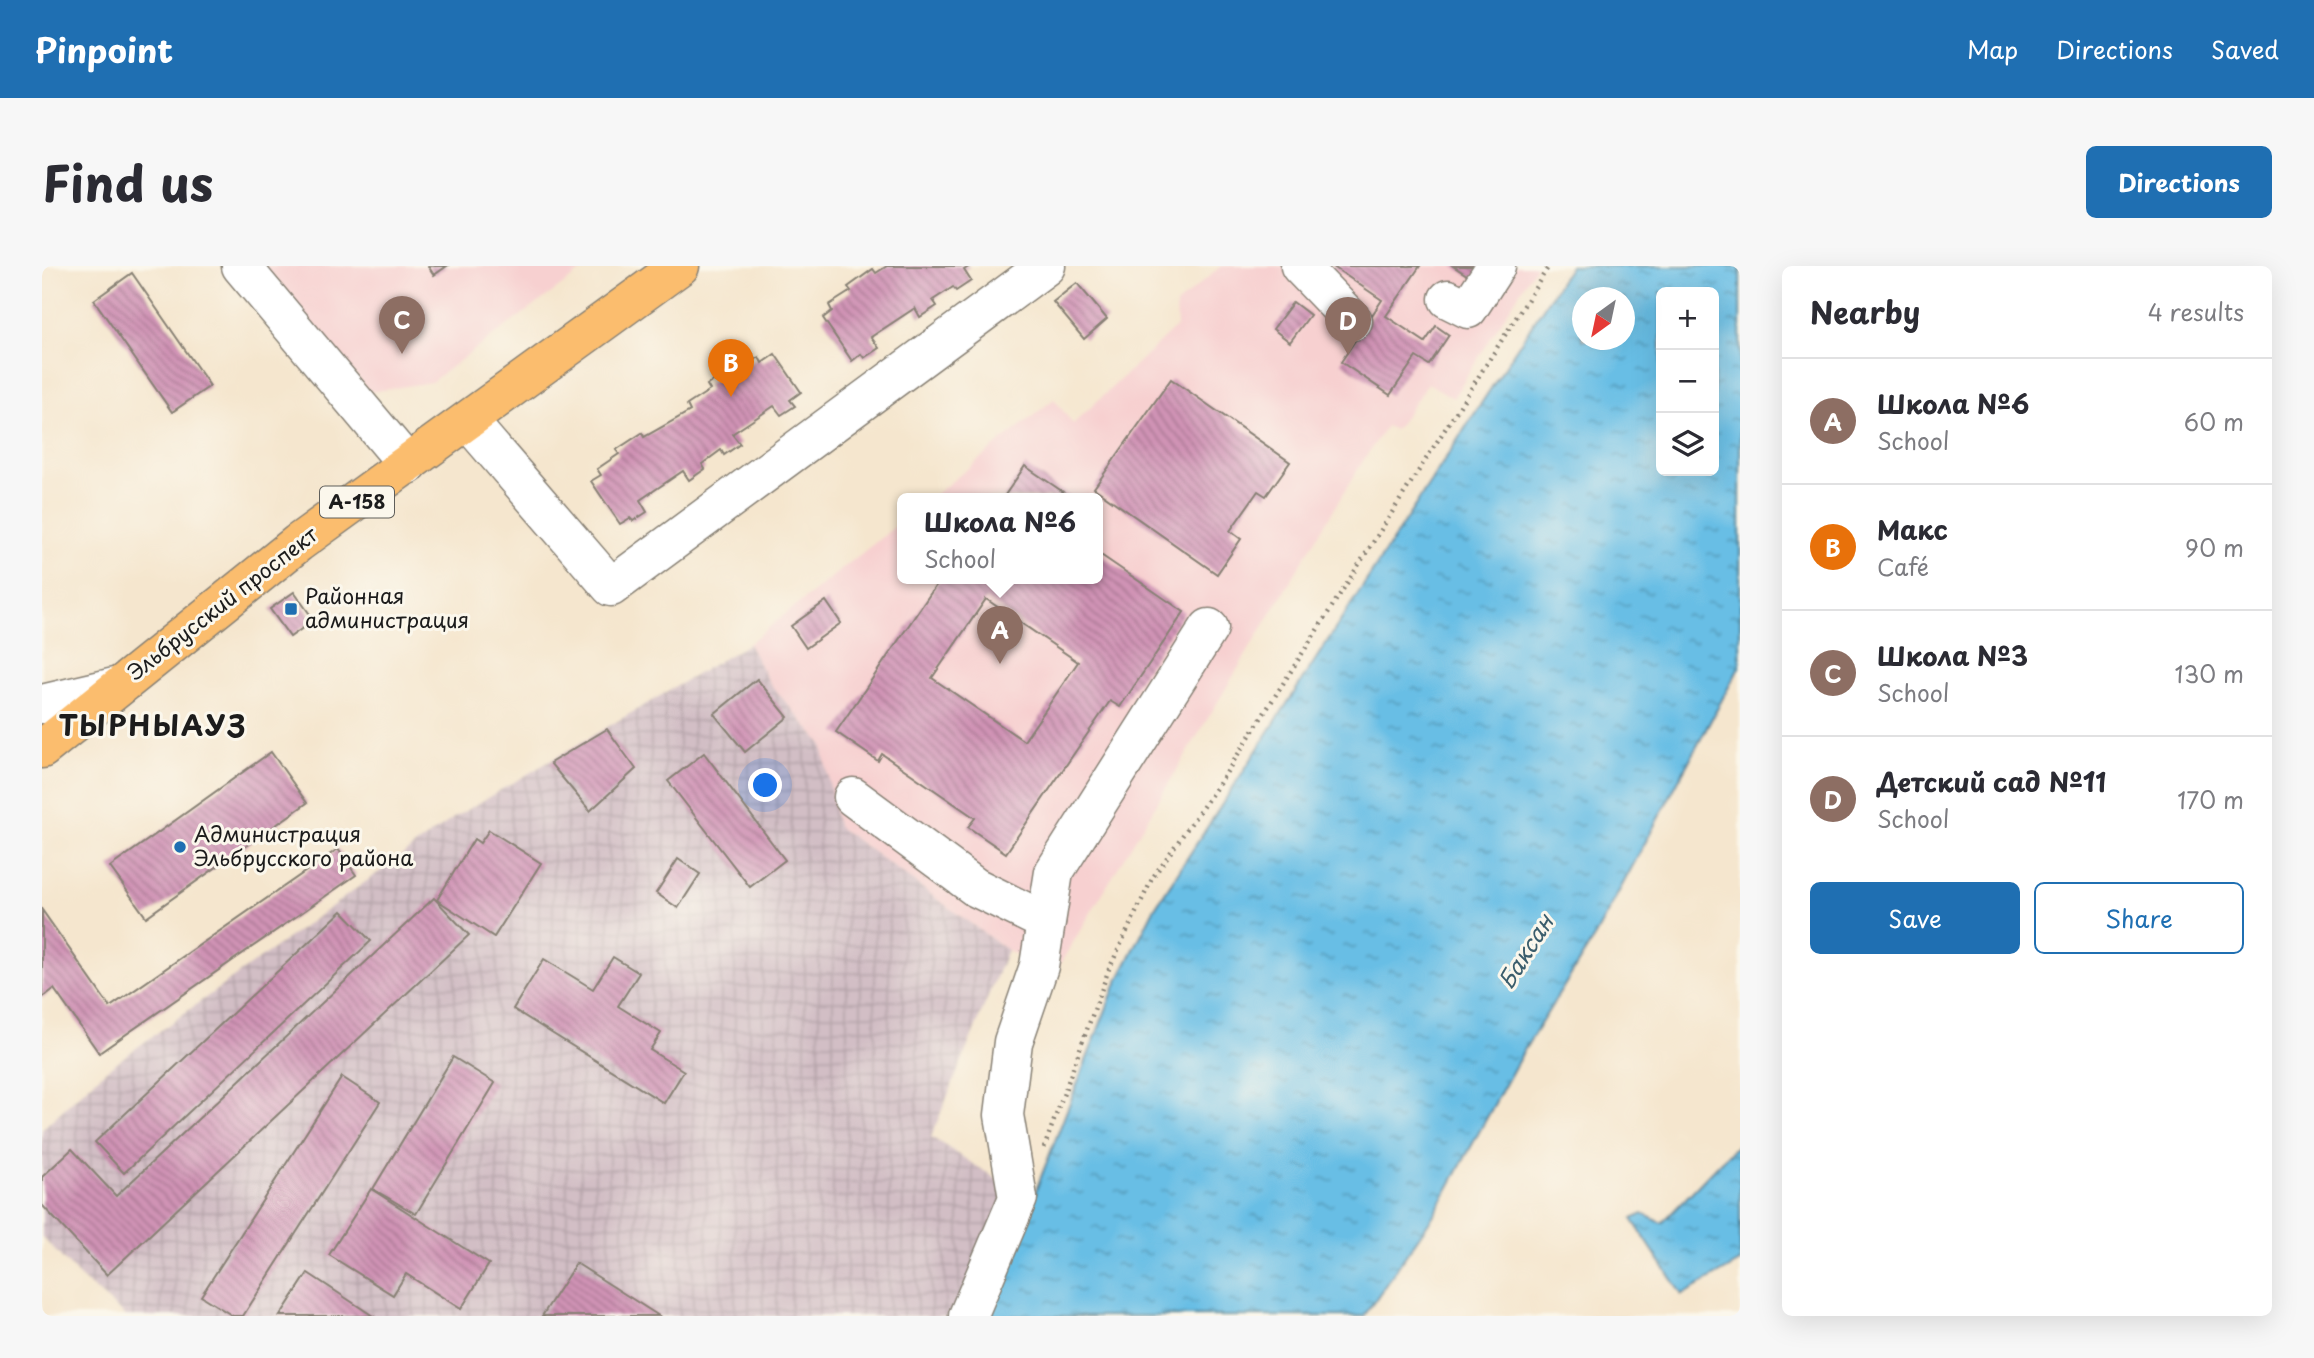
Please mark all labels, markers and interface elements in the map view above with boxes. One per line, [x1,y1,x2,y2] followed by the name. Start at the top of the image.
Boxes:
[35,24,173,74] text: Pinpoint
[1967,31,2018,67] text: Map
[2056,31,2173,67] text: Directions
[2211,31,2279,67] text: Saved
[42,145,213,219] text: Find us
[2086,146,2272,218] button: Directions
[1572,287,1635,350] north arrow
[1656,287,1719,476] map controls
[1656,287,1719,350] button: +
[1810,289,1920,334] text: Nearby
[2148,294,2244,329] text: 4 results
[379,296,425,354] pin: C
[1325,297,1371,355] pin: D
[708,339,754,397] pin: B
[1656,350,1719,413] button: −
[1877,384,2029,423] text: Школа №6
[1824,404,1842,439] text: A
[2184,404,2244,439] text: 60 m
[1656,413,1719,476] button: layers
[1877,423,1949,458] text: School
[320,486,394,518] road number: А-158
[897,493,1103,584] popup
[924,502,1076,541] text: Школа №6
[1877,510,1948,549] text: Макс
[120,517,324,687] street label: Эльбрусский проспект
[1825,530,1841,565] text: B
[2185,530,2244,565] text: 90 m
[924,541,996,576] text: School
[1877,549,1929,584] text: Café
[305,579,469,635] place label: Районная администрация
[283,601,299,617] marker: Районная администрация
[977,606,1023,664] pin: A
[1877,636,2028,675] text: Школа №3
[1824,656,1842,691] text: C
[2174,656,2244,691] text: 130 m
[1877,675,1949,710] text: School
[58,703,248,746] district label: ТЫРНЫАУЗ
[1877,762,2106,801] text: Детский сад №11
[748,768,782,802] your location
[1824,782,1842,817] text: D
[2177,782,2244,817] text: 170 m
[1877,801,1949,836] text: School
[194,817,413,873] place label: Администрация Эльбрусского района
[172,839,188,855] marker: Администрация Эльбрусского района
[1810,882,2020,954] button: Save
[2034,882,2244,954] button: Share
[1488,905,1562,995] water label: Баксан

